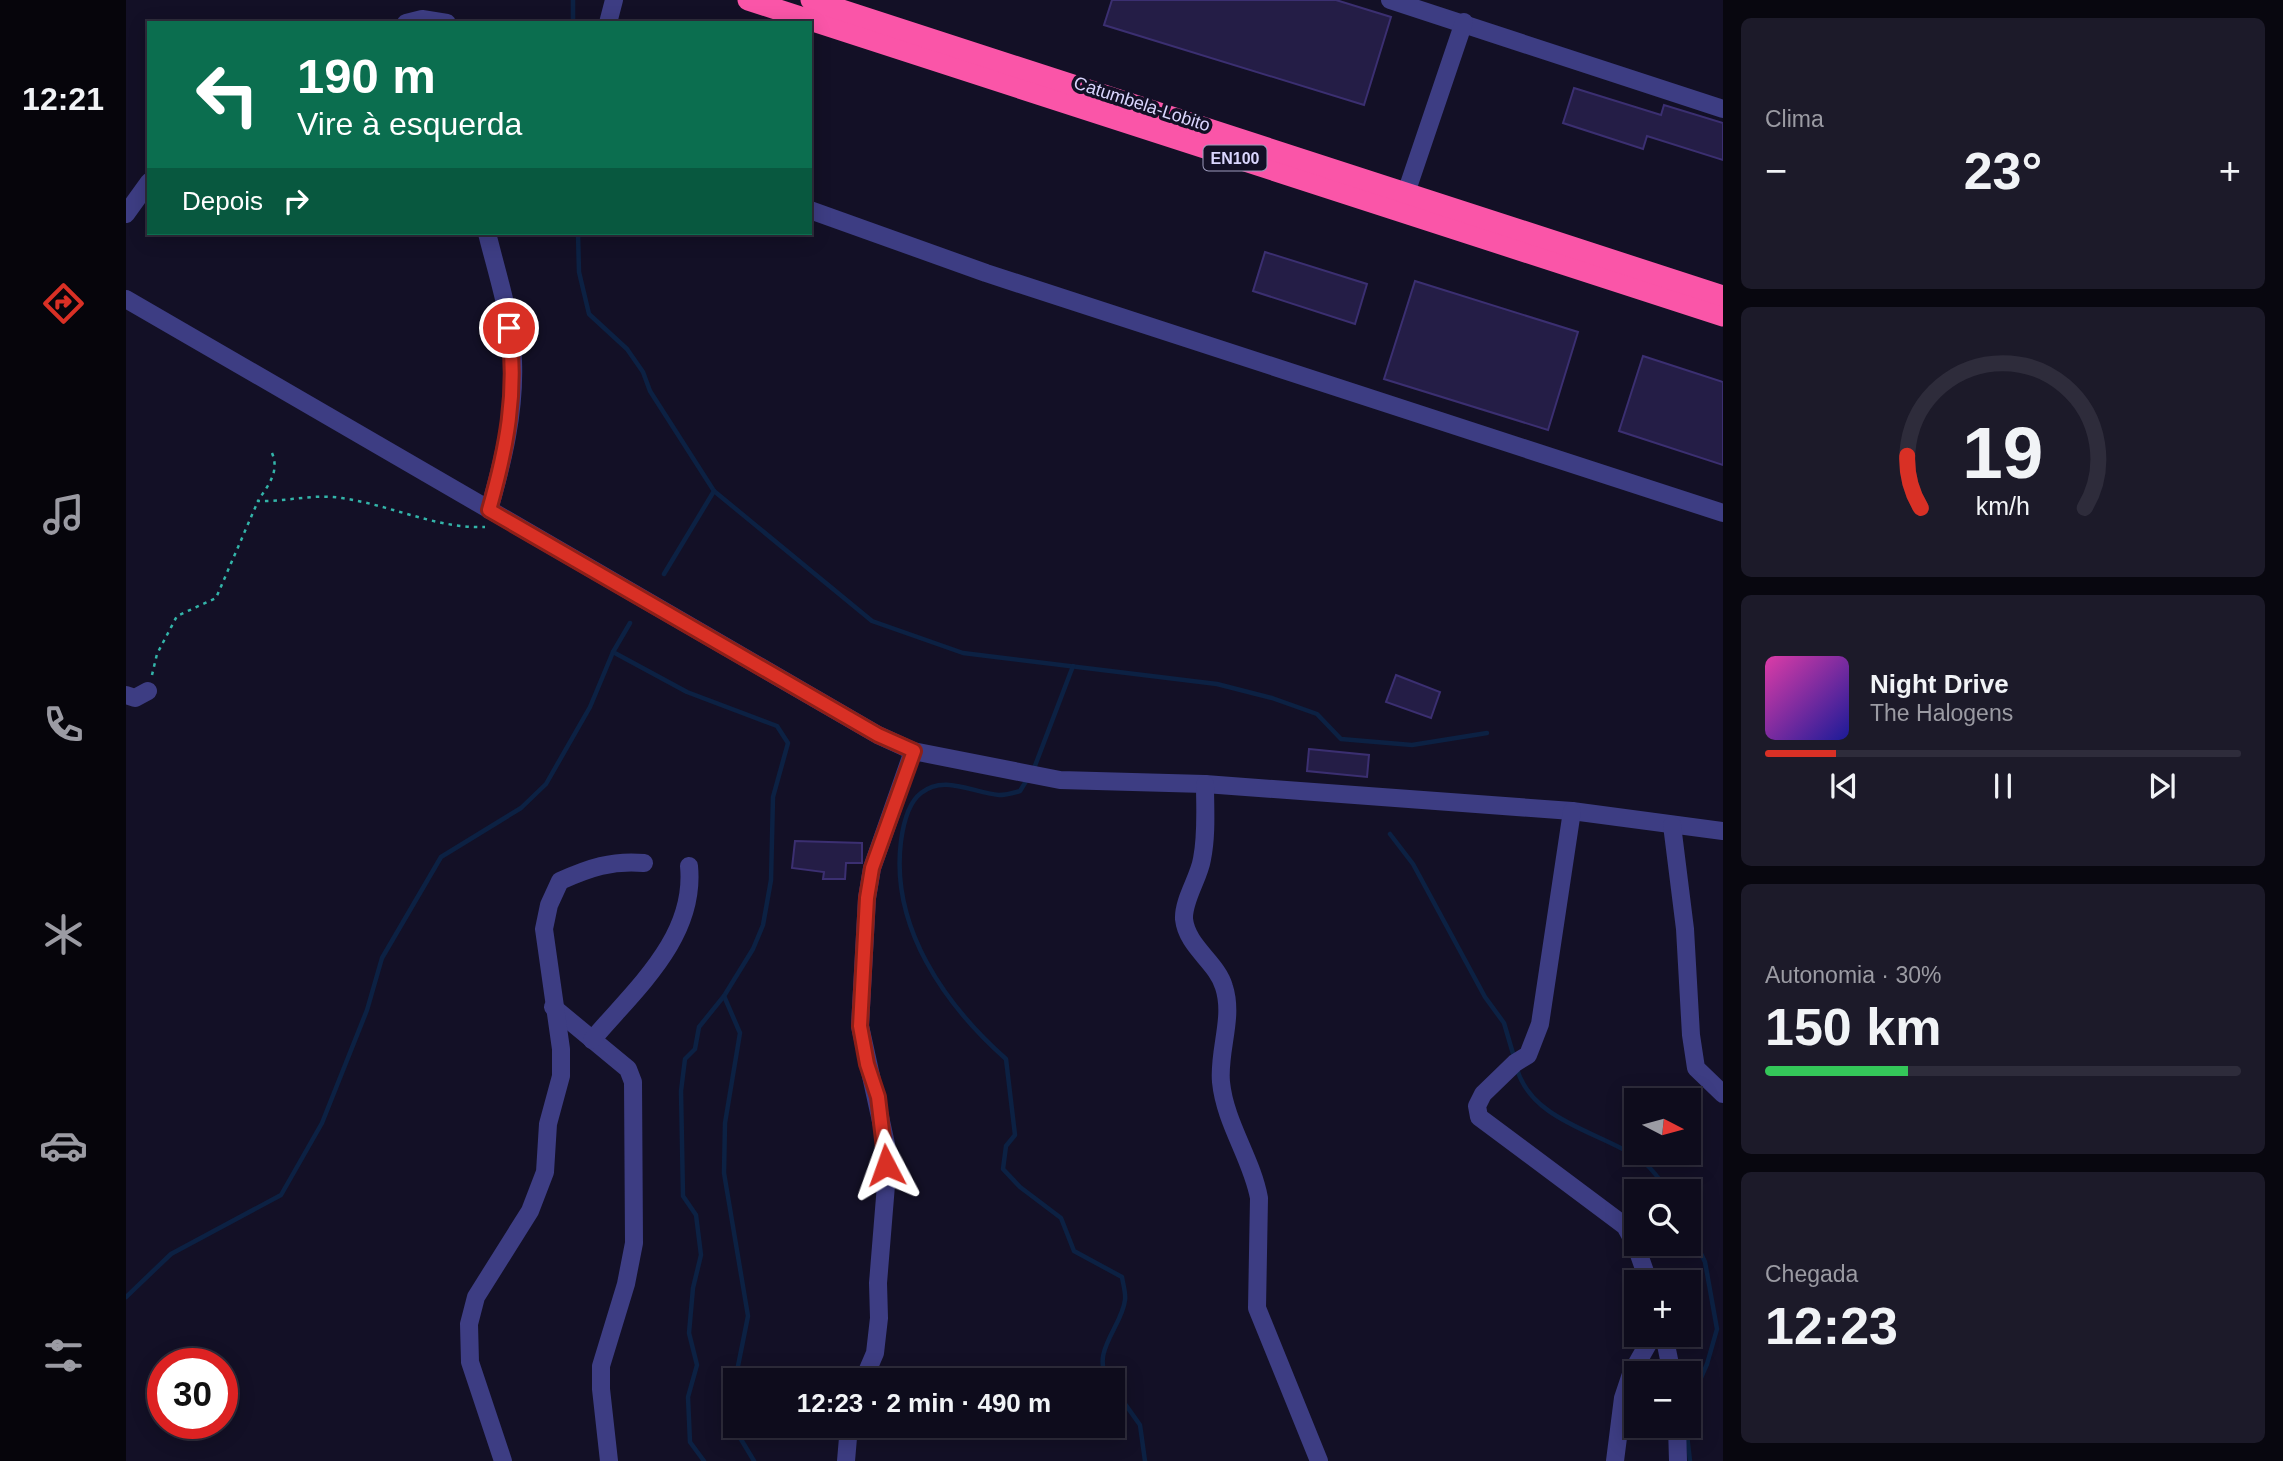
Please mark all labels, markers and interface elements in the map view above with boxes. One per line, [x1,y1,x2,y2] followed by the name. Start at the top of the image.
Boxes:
[182,49,273,140] icon: left
[297,49,436,103] text: 190 m
[1071,73,1213,135] street label: Catumbela-Lobito
[22,81,104,117] text: 12:21
[297,106,522,142] text: Vire à esquerda
[1765,106,1824,132] text: Clima
[1964,142,2042,200] text: 23°
[1204,146,1266,170] road number: EN100
[1765,150,1787,192] text: −
[2219,150,2241,192] text: +
[277,182,315,220] icon: right
[182,186,263,216] text: Depois
[39,279,88,328] icon: directions
[479,298,539,358] pin
[490,309,528,347] icon: arrive
[1963,412,2043,493] text: 19
[39,490,88,539] icon: music
[1976,492,2030,520] text: km/h
[1870,669,2009,699] text: Night Drive
[39,700,88,749] icon: phone
[1870,700,2013,726] text: The Halogens
[1825,767,1863,805] icon: previous
[1984,767,2022,805] icon: pause
[2143,767,2181,805] icon: next
[39,910,88,959] icon: climate
[1765,962,1941,988] text: Autonomia · 30%
[1765,998,1941,1056] text: 150 km
[1624,1088,1701,1166] north arrow
[1624,1088,1701,1438] map controls
[39,1121,88,1170] icon: car
[849,1128,923,1202] position arrow
[1624,1179,1701,1256] button: search
[1765,1261,1858,1287] text: Chegada
[1624,1270,1701,1347] button: +
[1765,1297,1898,1355] text: 12:23
[39,1331,88,1380] icon: filters
[147,1348,238,1439] speed limit sign: 30
[1624,1361,1701,1438] button: −
[797,1388,1051,1418] text: 12:23 · 2 min · 490 m

